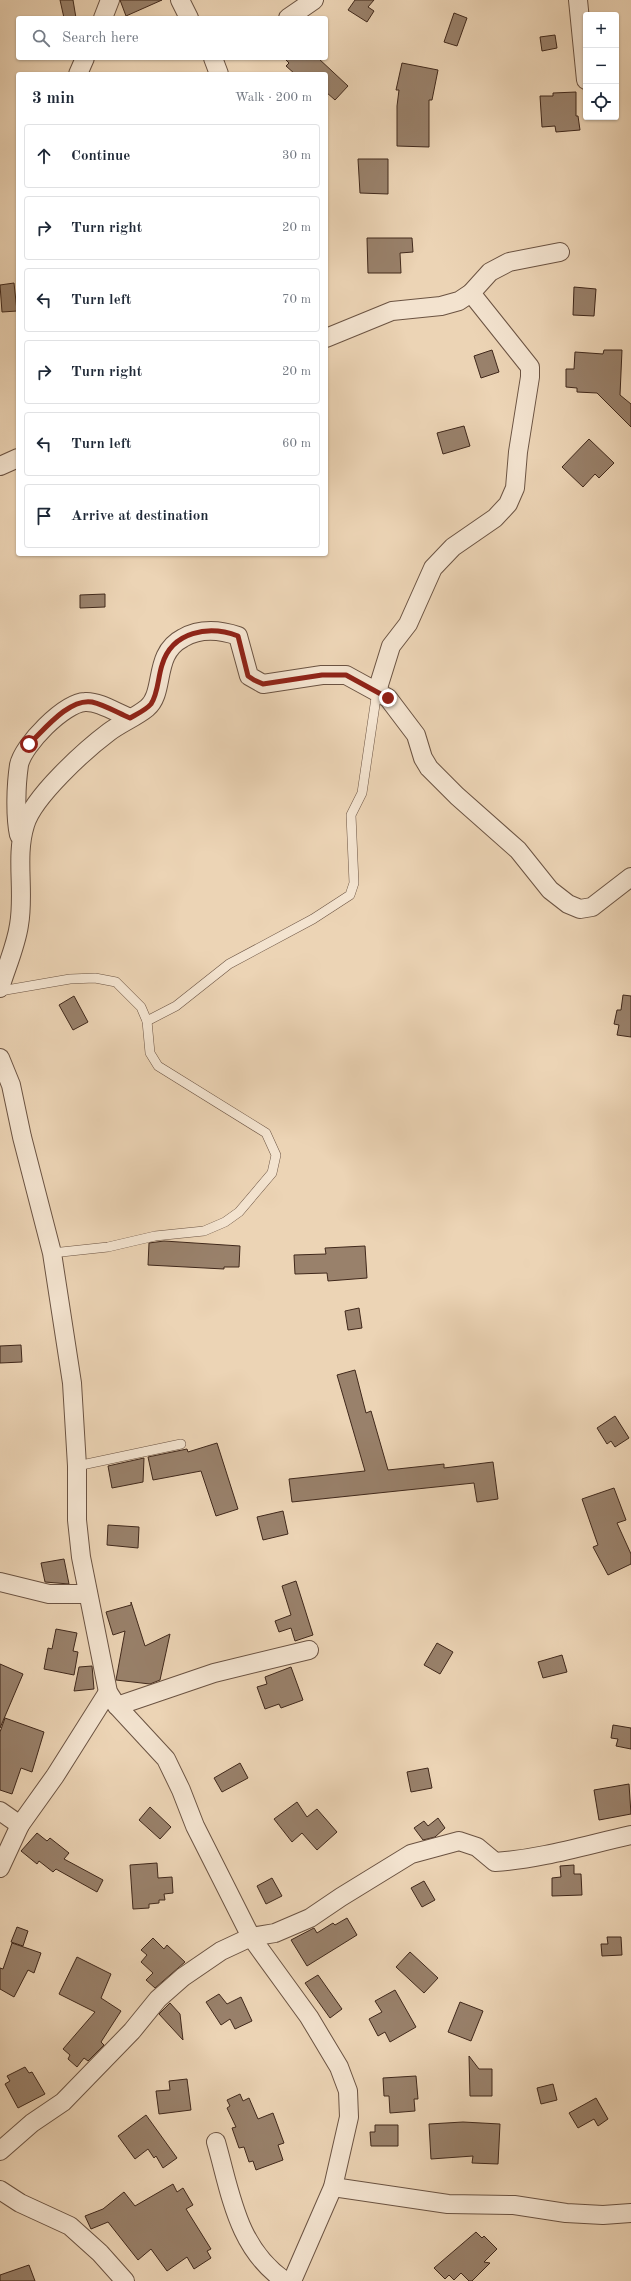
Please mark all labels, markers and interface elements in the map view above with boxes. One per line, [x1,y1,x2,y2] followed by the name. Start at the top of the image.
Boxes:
[583,12,619,120] map controls
[583,12,619,48] button: +
[16,16,328,60] search box
[30,27,52,49] icon: search
[62,31,139,46] text: Search here
[583,48,619,84] button: −
[583,84,619,120] button: locate
[32,90,75,107] text: 3 min
[235,91,312,104] text: Walk · 200 m
[33,145,55,167] icon: ahead
[71,149,130,164] text: Continue
[282,149,311,162] text: 30 m
[33,217,55,239] icon: right
[71,221,142,236] text: Turn right
[282,221,311,234] text: 20 m
[33,289,55,311] icon: left
[71,293,131,308] text: Turn left
[282,293,311,306] text: 70 m
[33,361,55,383] icon: right
[71,365,142,380] text: Turn right
[282,365,311,378] text: 20 m
[33,433,55,455] icon: left
[71,437,131,452] text: Turn left
[282,437,311,450] text: 60 m
[33,505,55,527] icon: arrive
[71,509,209,524] text: Arrive at destination
[379,689,397,707] route end
[20,735,38,753] route start

